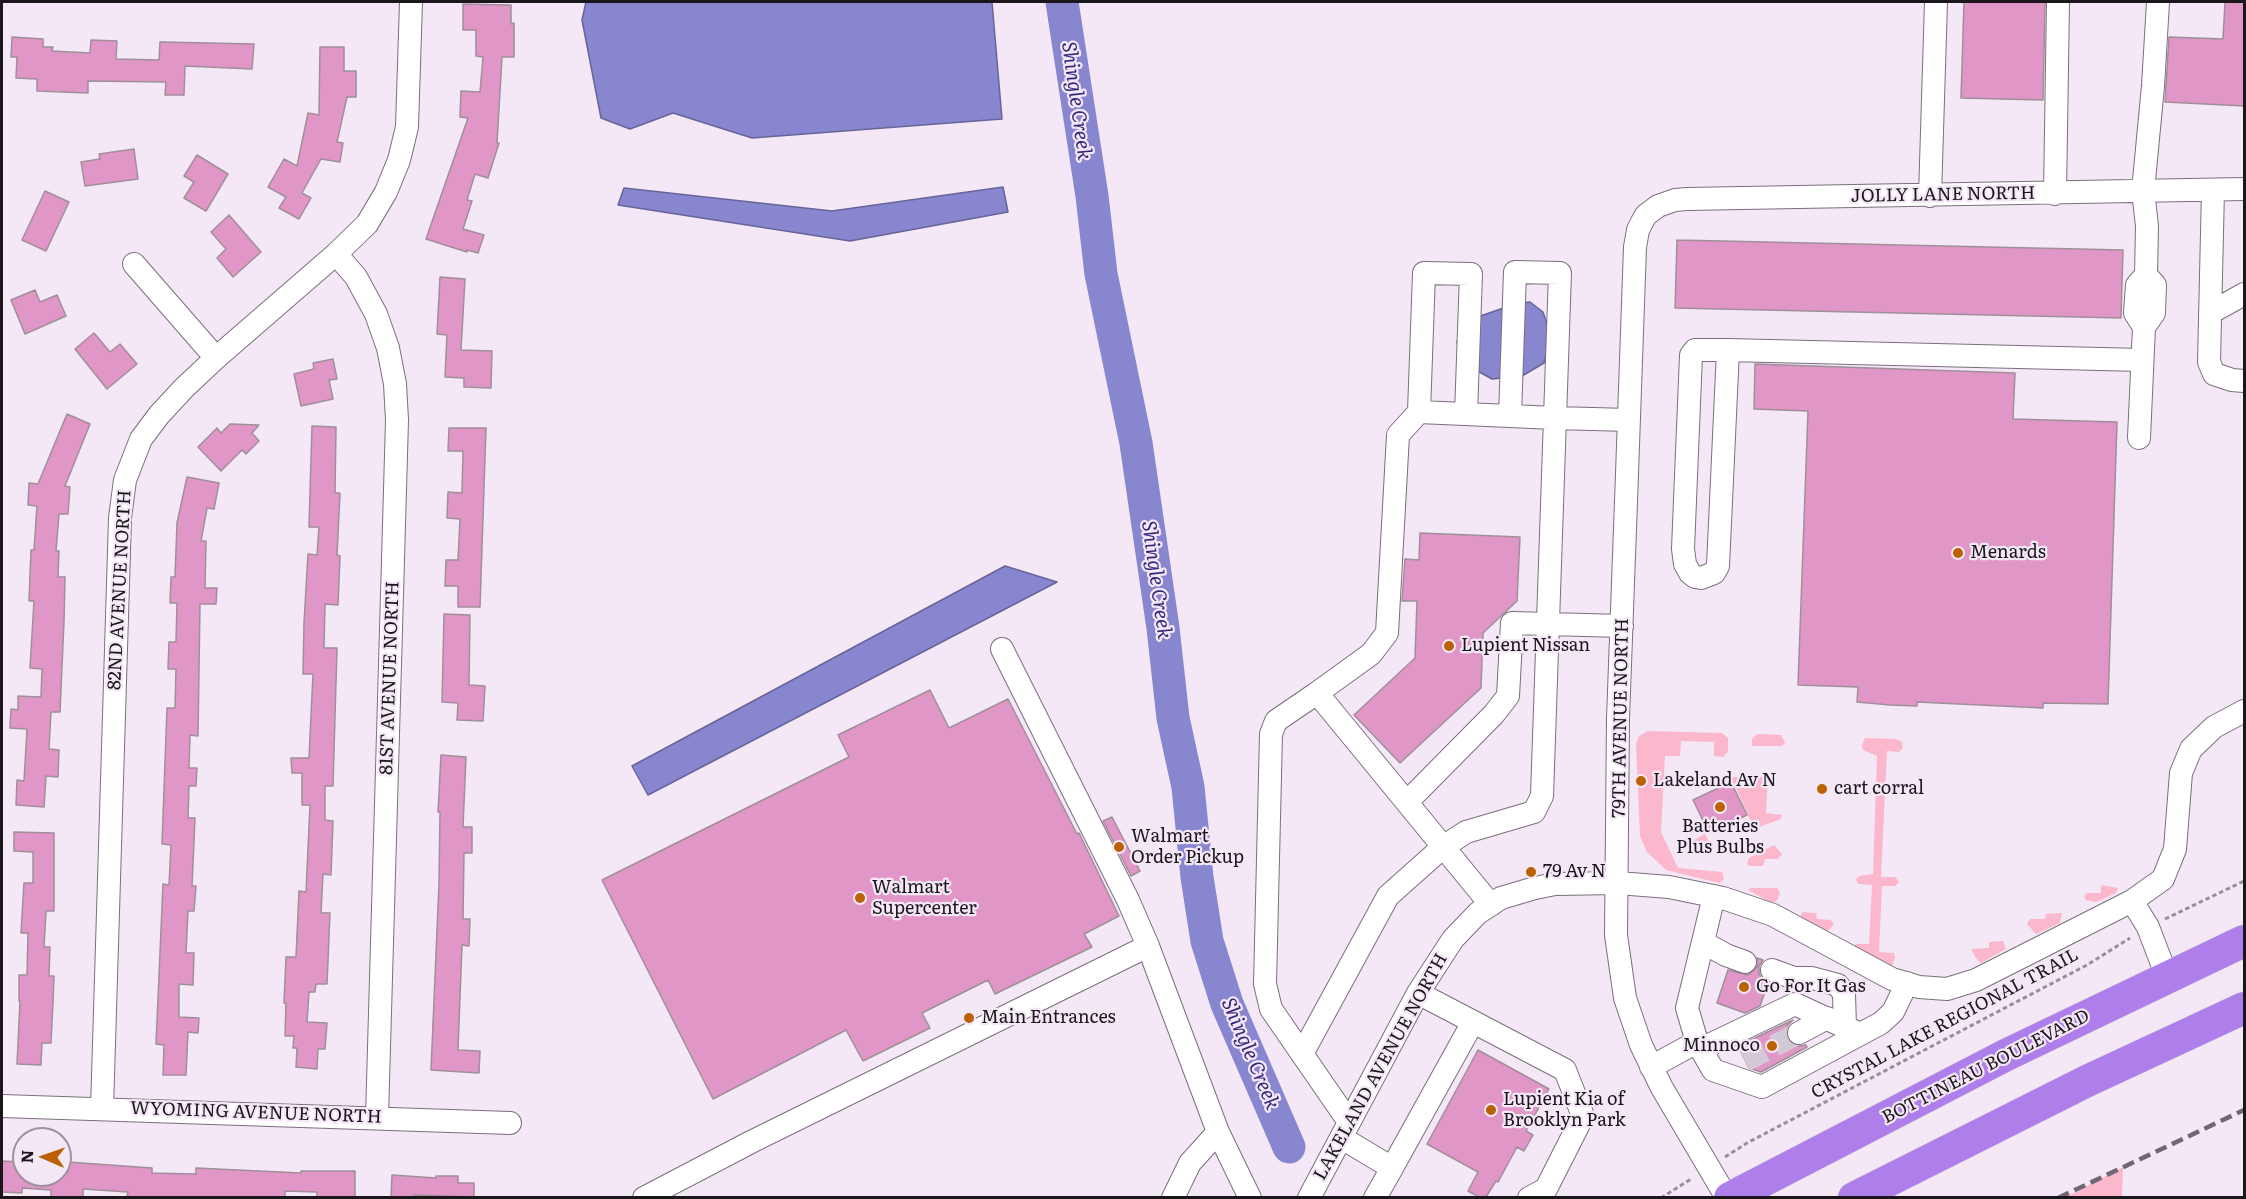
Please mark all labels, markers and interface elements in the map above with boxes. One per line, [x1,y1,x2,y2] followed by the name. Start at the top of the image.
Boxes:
[1056,40,1096,162] water label: Shingle Creek
[1851,183,2035,207] street label: JOLLY LANE NORTH
[104,489,136,691] street label: 82ND AVENUE NORTH
[1136,519,1176,641] water label: Shingle Creek
[1970,542,2046,564] place label: Menards
[1951,546,1965,560] marker: Menards
[376,581,404,775] street label: 81ST AVENUE NORTH
[1608,618,1634,818] street label: 79TH AVENUE NORTH
[1461,635,1590,657] place label: Lupient Nissan
[1442,639,1456,653] marker: Lupient Nissan
[1653,770,1777,792] place label: Lakeland Av N
[1634,774,1648,788] marker: Lakeland Av N
[1834,778,1924,800] place label: cart corral
[1815,782,1829,796] marker: cart corral
[1713,800,1727,814] marker: Batteries Plus Bulbs
[1676,816,1764,858] place label: Batteries Plus Bulbs
[1131,826,1244,868] place label: Walmart Order Pickup
[1112,840,1126,854] marker: Walmart Order Pickup
[1543,861,1606,883] place label: 79 Av N
[1524,865,1538,879] marker: 79 Av N
[872,877,977,920] place label: Walmart Supercenter
[853,891,867,905] marker: Walmart Supercenter
[1808,944,2082,1104] street label: CRYSTAL LAKE REGIONAL TRAIL
[1309,950,1453,1184] street label: LAKELAND AVENUE NORTH
[1756,976,1866,998] place label: Go For It Gas
[1737,980,1751,994] marker: Go For It Gas
[1216,995,1284,1113] water label: Shingle Creek
[1879,1005,2093,1129] street label: BOTTINEAU BOULEVARD
[981,1007,1116,1029] place label: Main Entrances
[962,1011,976,1025] marker: Main Entrances
[1683,1035,1760,1057] place label: Minnoco
[1765,1039,1779,1053] marker: Minnoco
[1503,1089,1626,1132] place label: Lupient Kia of Brooklyn Park
[130,1098,382,1128] street label: WYOMING AVENUE NORTH
[1484,1103,1498,1117] marker: Lupient Kia of Brooklyn Park
[12,1127,72,1187] north arrow
[14,1149,38,1164] text: N

